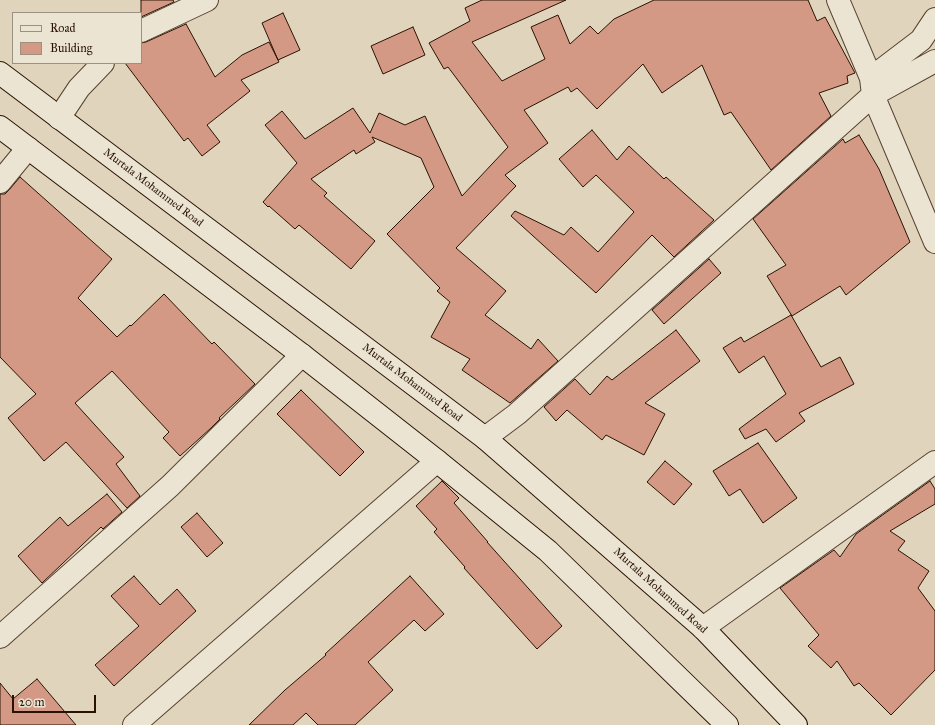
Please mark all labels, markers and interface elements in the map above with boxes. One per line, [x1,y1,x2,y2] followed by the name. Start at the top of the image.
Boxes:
[12,12,142,64] legend
[50,21,76,35] text: Road
[50,41,92,55] text: Building
[100,146,206,230] street label: Murtala Mohammed Road
[359,341,465,425] street label: Murtala Mohammed Road
[610,545,710,637] street label: Murtala Mohammed Road
[14,687,98,713] scale bar
[19,695,45,709] text: 20 m

